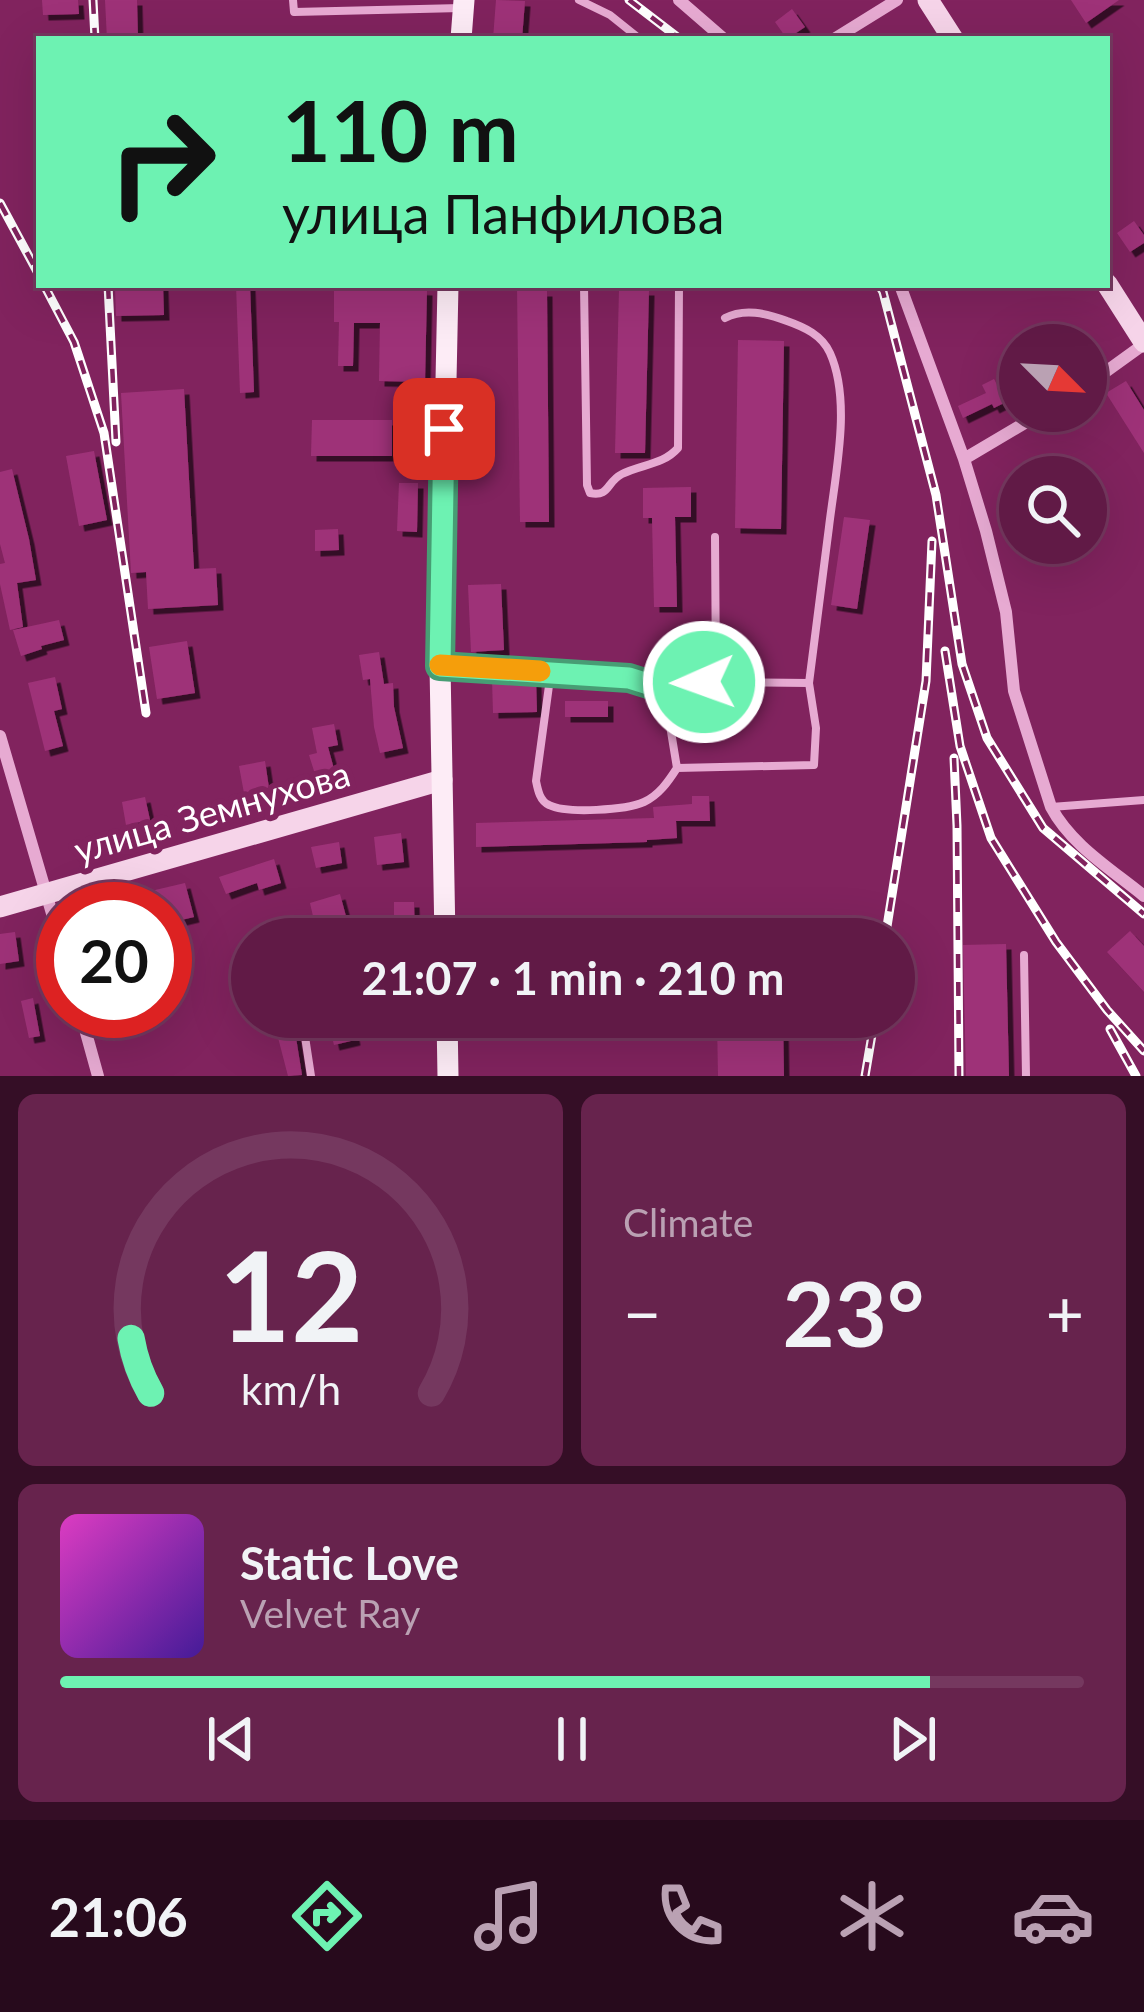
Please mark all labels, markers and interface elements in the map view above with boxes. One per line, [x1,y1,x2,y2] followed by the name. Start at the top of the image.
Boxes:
[282,79,519,180] text: 110 m
[84,84,240,240] icon: right
[282,181,725,246] text: улица Панфилова
[999,324,1107,432] north arrow
[999,324,1107,564] map controls
[393,378,495,480] pin
[411,396,477,462] icon: arrive
[999,456,1107,564] button: search
[641,619,767,745] position arrow
[69,751,355,871] street label: улица Земнухова
[36,882,192,1038] speed limit sign: 20
[362,951,784,1005] text: 21:07 · 1 min · 210 m
[623,1199,753,1245] text: Climate
[218,1219,363,1369] text: 12
[783,1258,924,1366] text: 23°
[623,1273,661,1352] text: −
[1046,1273,1084,1352] text: +
[240,1363,341,1414] text: km/h
[240,1536,459,1590] text: Static Love
[240,1590,420,1636] text: Velvet Ray
[198,1706,264,1772] icon: previous
[539,1706,605,1772] icon: pause
[880,1706,946,1772] icon: next
[285,1874,369,1958] icon: directions
[467,1874,551,1958] icon: music
[648,1874,732,1958] icon: phone
[830,1874,914,1958] icon: climate
[1011,1874,1095,1958] icon: car
[49,1884,188,1949] text: 21:06

